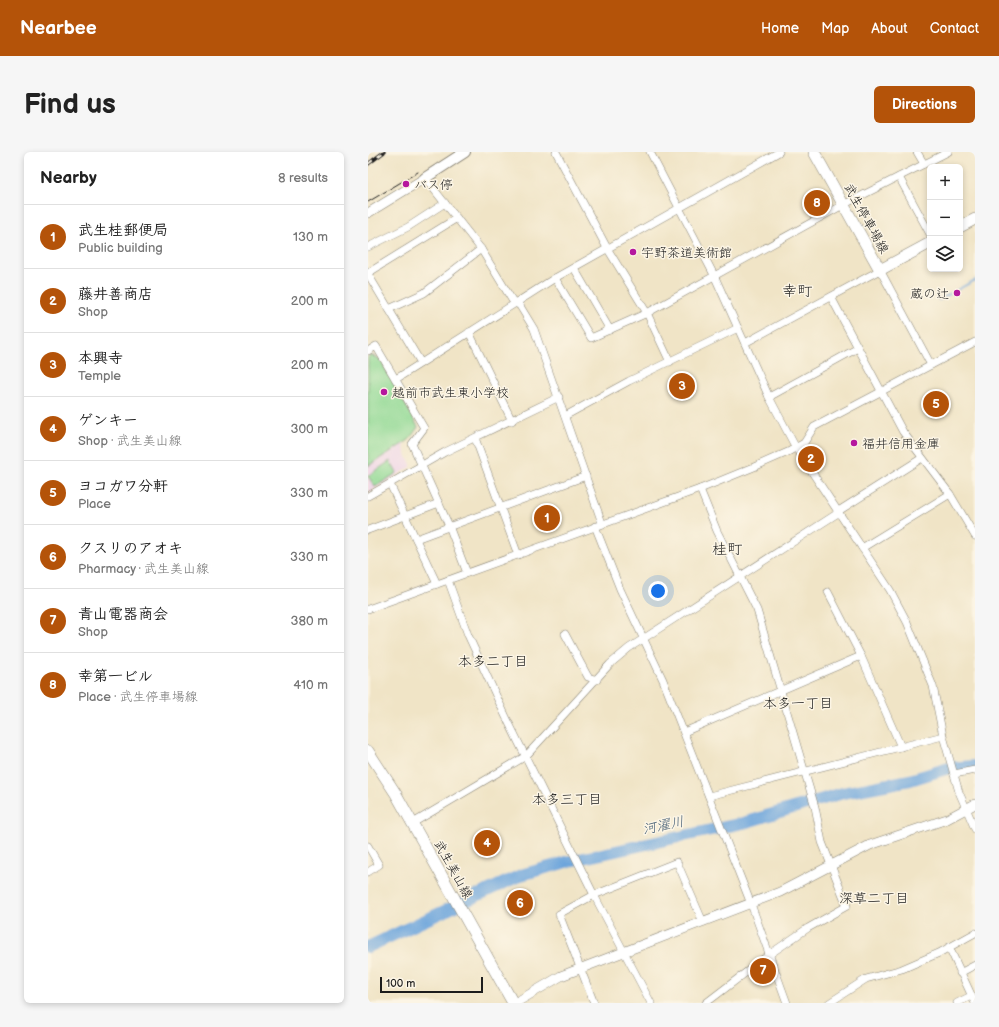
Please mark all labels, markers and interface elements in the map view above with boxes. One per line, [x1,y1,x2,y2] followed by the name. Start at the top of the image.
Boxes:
[20,17,97,40] text: Nearbee
[761,20,799,37] text: Home
[821,20,849,37] text: Map
[871,20,908,37] text: About
[930,20,979,37] text: Contact
[874,86,975,123] button: Directions
[24,88,116,121] text: Find us
[927,164,963,272] map controls
[927,164,963,200] button: +
[40,168,97,188] text: Nearby
[278,170,328,186] text: 8 results
[414,177,453,193] place label: バス停
[401,179,411,189] marker: バス停
[840,180,893,257] street label: 武生停車場線
[804,188,830,218] pin: 8
[927,200,963,236] button: −
[78,221,168,240] text: 武生桂郵便局
[50,229,56,245] text: 1
[293,229,328,245] text: 130 m
[927,236,963,272] button: layers
[78,240,163,256] text: Public building
[641,245,732,261] place label: 宇野茶道美術館
[628,247,638,257] marker: 宇野茶道美術館
[782,282,813,301] district label: 幸町
[78,285,153,304] text: 藤井善商店
[910,286,949,302] place label: 蔵の辻
[952,288,962,298] marker: 蔵の辻
[49,293,57,309] text: 2
[291,293,328,309] text: 200 m
[78,304,108,320] text: Shop
[78,349,123,368] text: 本興寺
[49,357,57,373] text: 3
[291,357,328,373] text: 200 m
[78,368,121,384] text: Temple
[669,371,695,401] pin: 3
[392,385,509,401] place label: 越前市武生東小学校
[379,387,389,397] marker: 越前市武生東小学校
[923,389,949,419] pin: 5
[78,411,138,430] text: ゲンキー
[49,421,57,437] text: 4
[290,421,328,437] text: 300 m
[78,433,181,449] text: Shop · 武生美山線
[862,436,940,452] place label: 福井信用金庫
[849,438,859,448] marker: 福井信用金庫
[798,444,824,474] pin: 2
[78,477,168,496] text: ヨコガワ分軒
[49,485,57,501] text: 5
[290,485,328,501] text: 330 m
[78,496,111,512] text: Place
[534,503,560,533] pin: 1
[78,539,183,558] text: クスリのアオキ
[712,540,743,559] district label: 桂町
[49,549,57,565] text: 6
[290,549,328,565] text: 330 m
[78,561,209,577] text: Pharmacy · 武生美山線
[648,581,668,601] your location
[78,605,168,624] text: 青山電器商会
[49,613,57,629] text: 7
[291,613,328,629] text: 380 m
[78,624,108,640] text: Shop
[458,653,528,670] district label: 本多二丁目
[78,667,153,686] text: 幸第一ビル
[49,677,57,693] text: 8
[293,677,328,693] text: 410 m
[78,689,197,705] text: Place · 武生停車場線
[763,695,833,712] district label: 本多一丁目
[532,791,602,808] district label: 本多三丁目
[641,813,685,838] water label: 河濯川
[474,828,500,858] pin: 4
[430,837,476,903] street label: 武生美山線
[507,888,533,918] pin: 6
[839,890,909,907] district label: 深草二丁目
[750,956,776,986] pin: 7
[380,975,483,994] scale bar
[386,977,415,990] text: 100 m

